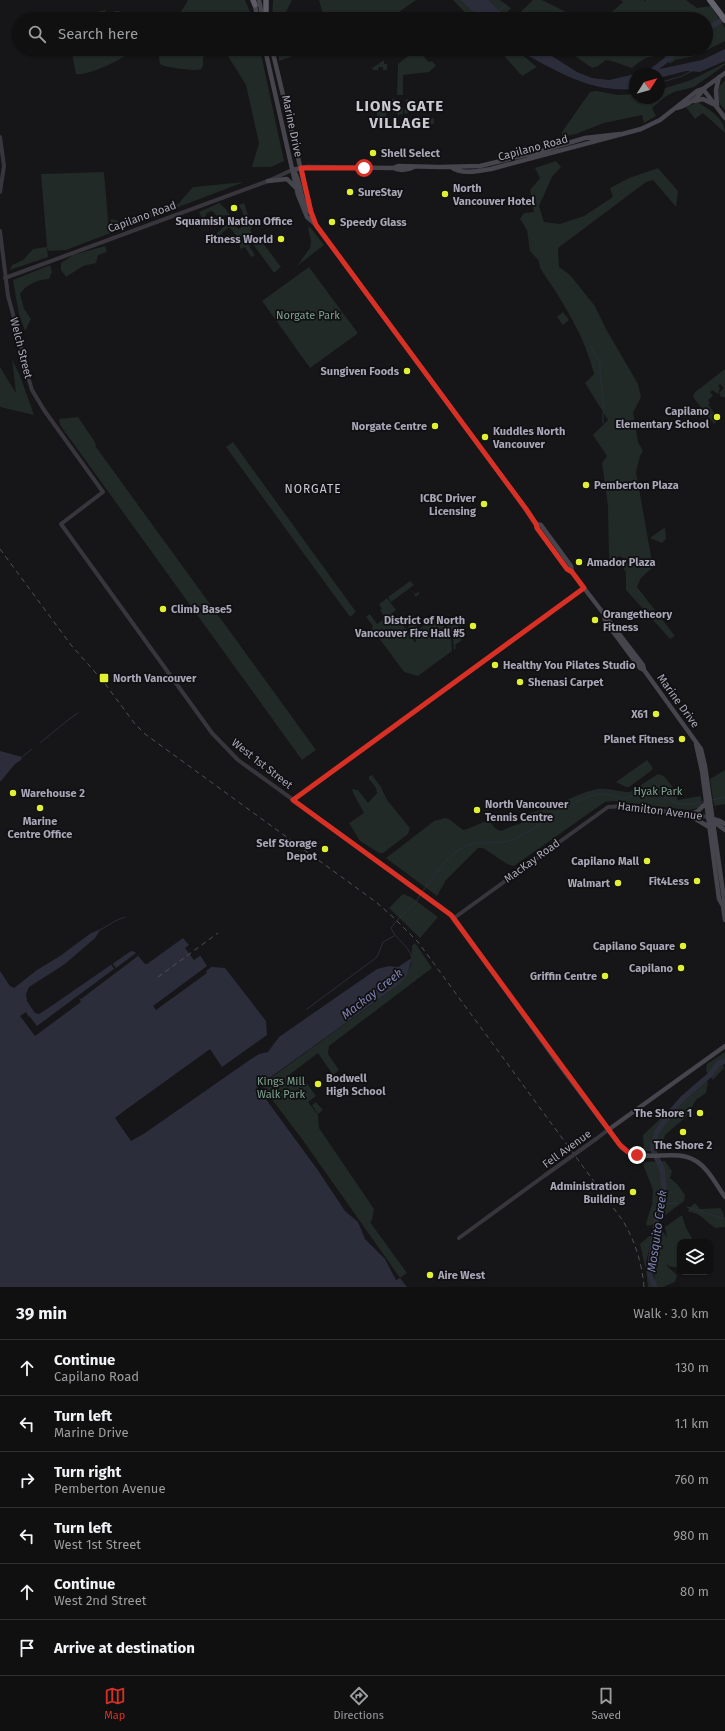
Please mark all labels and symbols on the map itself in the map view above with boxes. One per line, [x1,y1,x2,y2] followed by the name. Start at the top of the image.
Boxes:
[629,68,665,104] north arrow
[279,94,305,158] street label: Marine Drive
[356,97,444,132] district label: LIONS GATE VILLAGE
[497,132,569,164] street label: Capilano Road
[381,147,441,160] place label: Shell Select
[368,148,378,158] marker: Shell Select
[355,159,373,177] route start
[452,182,535,208] place label: North Vancouver Hotel
[358,186,403,199] place label: SureStay
[345,187,355,197] marker: SureStay
[440,189,450,199] marker: North Vancouver Hotel
[106,199,178,235] street label: Capilano Road
[229,203,239,213] marker: Squamish Nation Office
[175,215,293,228] place label: Squamish Nation Office
[340,216,407,229] place label: Speedy Glass
[327,217,337,227] marker: Speedy Glass
[205,233,273,246] place label: Fitness World
[276,234,286,244] marker: Fitness World
[276,309,340,322] park label: Norgate Park
[7,316,35,380] street label: Welch Street
[321,365,400,378] place label: Sungiven Foods
[402,366,412,376] marker: Sungiven Foods
[615,405,710,431] place label: Capilano Elementary School
[712,412,722,422] marker: Capilano Elementary School
[352,420,427,433] place label: Norgate Centre
[430,421,440,431] marker: Norgate Centre
[492,425,565,451] place label: Kuddles North Vancouver
[480,432,490,442] marker: Kuddles North Vancouver
[594,479,679,492] place label: Pemberton Plaza
[581,480,591,490] marker: Pemberton Plaza
[284,482,342,496] district label: NORGATE
[420,492,477,518] place label: ICBC Driver Licensing
[479,499,489,509] marker: ICBC Driver Licensing
[586,556,656,569] place label: Amador Plaza
[574,557,584,567] marker: Amador Plaza
[171,603,232,616] place label: Climb Base5
[158,604,168,614] marker: Climb Base5
[603,608,672,634] place label: Orangetheory Fitness
[354,614,465,640] place label: District of North Vancouver Fire Hall #5
[590,615,600,625] marker: Orangetheory Fitness
[468,621,478,631] marker: District of North Vancouver Fire Hall #5
[503,659,636,672] place label: Healthy You Pilates Studio
[490,660,500,670] marker: Healthy You Pilates Studio
[98,672,110,684] marker: North Vancouver
[113,672,197,685] place label: North Vancouver
[654,672,702,730] street label: Marine Drive
[528,676,604,689] place label: Shenasi Carpet
[515,677,525,687] marker: Shenasi Carpet
[630,708,648,721] place label: X61
[651,709,661,719] marker: X61
[604,733,675,746] place label: Planet Fitness
[677,734,687,744] marker: Planet Fitness
[229,736,295,792] street label: West 1st Street
[634,785,683,798] park label: Hyak Park
[21,787,85,800] place label: Warehouse 2
[8,788,18,798] marker: Warehouse 2
[485,798,569,824] place label: North Vancouver Tennis Centre
[617,799,703,823] street label: Hamilton Avenue
[35,803,45,813] marker: Marine Centre Office
[472,805,482,815] marker: North Vancouver Tennis Centre
[8,815,72,841] place label: Marine Centre Office
[502,836,562,886] street label: MacKay Road
[256,837,318,863] place label: Self Storage Depot
[320,844,330,854] marker: Self Storage Depot
[571,855,640,868] place label: Capilano Mall
[642,856,652,866] marker: Capilano Mall
[649,875,690,888] place label: Fit4Less
[692,876,702,886] marker: Fit4Less
[568,877,611,890] place label: Walmart
[613,878,623,888] marker: Walmart
[593,940,675,953] place label: Capilano Square
[678,941,688,951] marker: Capilano Square
[629,962,674,975] place label: Capilano
[676,963,686,973] marker: Capilano
[339,966,406,1022] water label: Mackay Creek
[530,970,597,983] place label: Griffin Centre
[600,971,610,981] marker: Griffin Centre
[326,1072,386,1098] place label: Bodwell High School
[257,1075,305,1101] park label: Kings Mill Walk Park
[313,1079,323,1089] marker: Bodwell High School
[634,1107,692,1120] place label: The Shore 1
[695,1108,705,1118] marker: The Shore 1
[540,1127,594,1171] street label: Fell Avenue
[678,1127,688,1137] marker: The Shore 2
[654,1139,713,1152] place label: The Shore 2
[628,1146,646,1164] route end
[549,1180,626,1206] place label: Administration Building
[628,1187,638,1197] marker: Administration Building
[644,1189,670,1273] water label: Mosquito Creek
[437,1269,486,1282] place label: Aire West
[425,1270,435,1280] marker: Aire West

